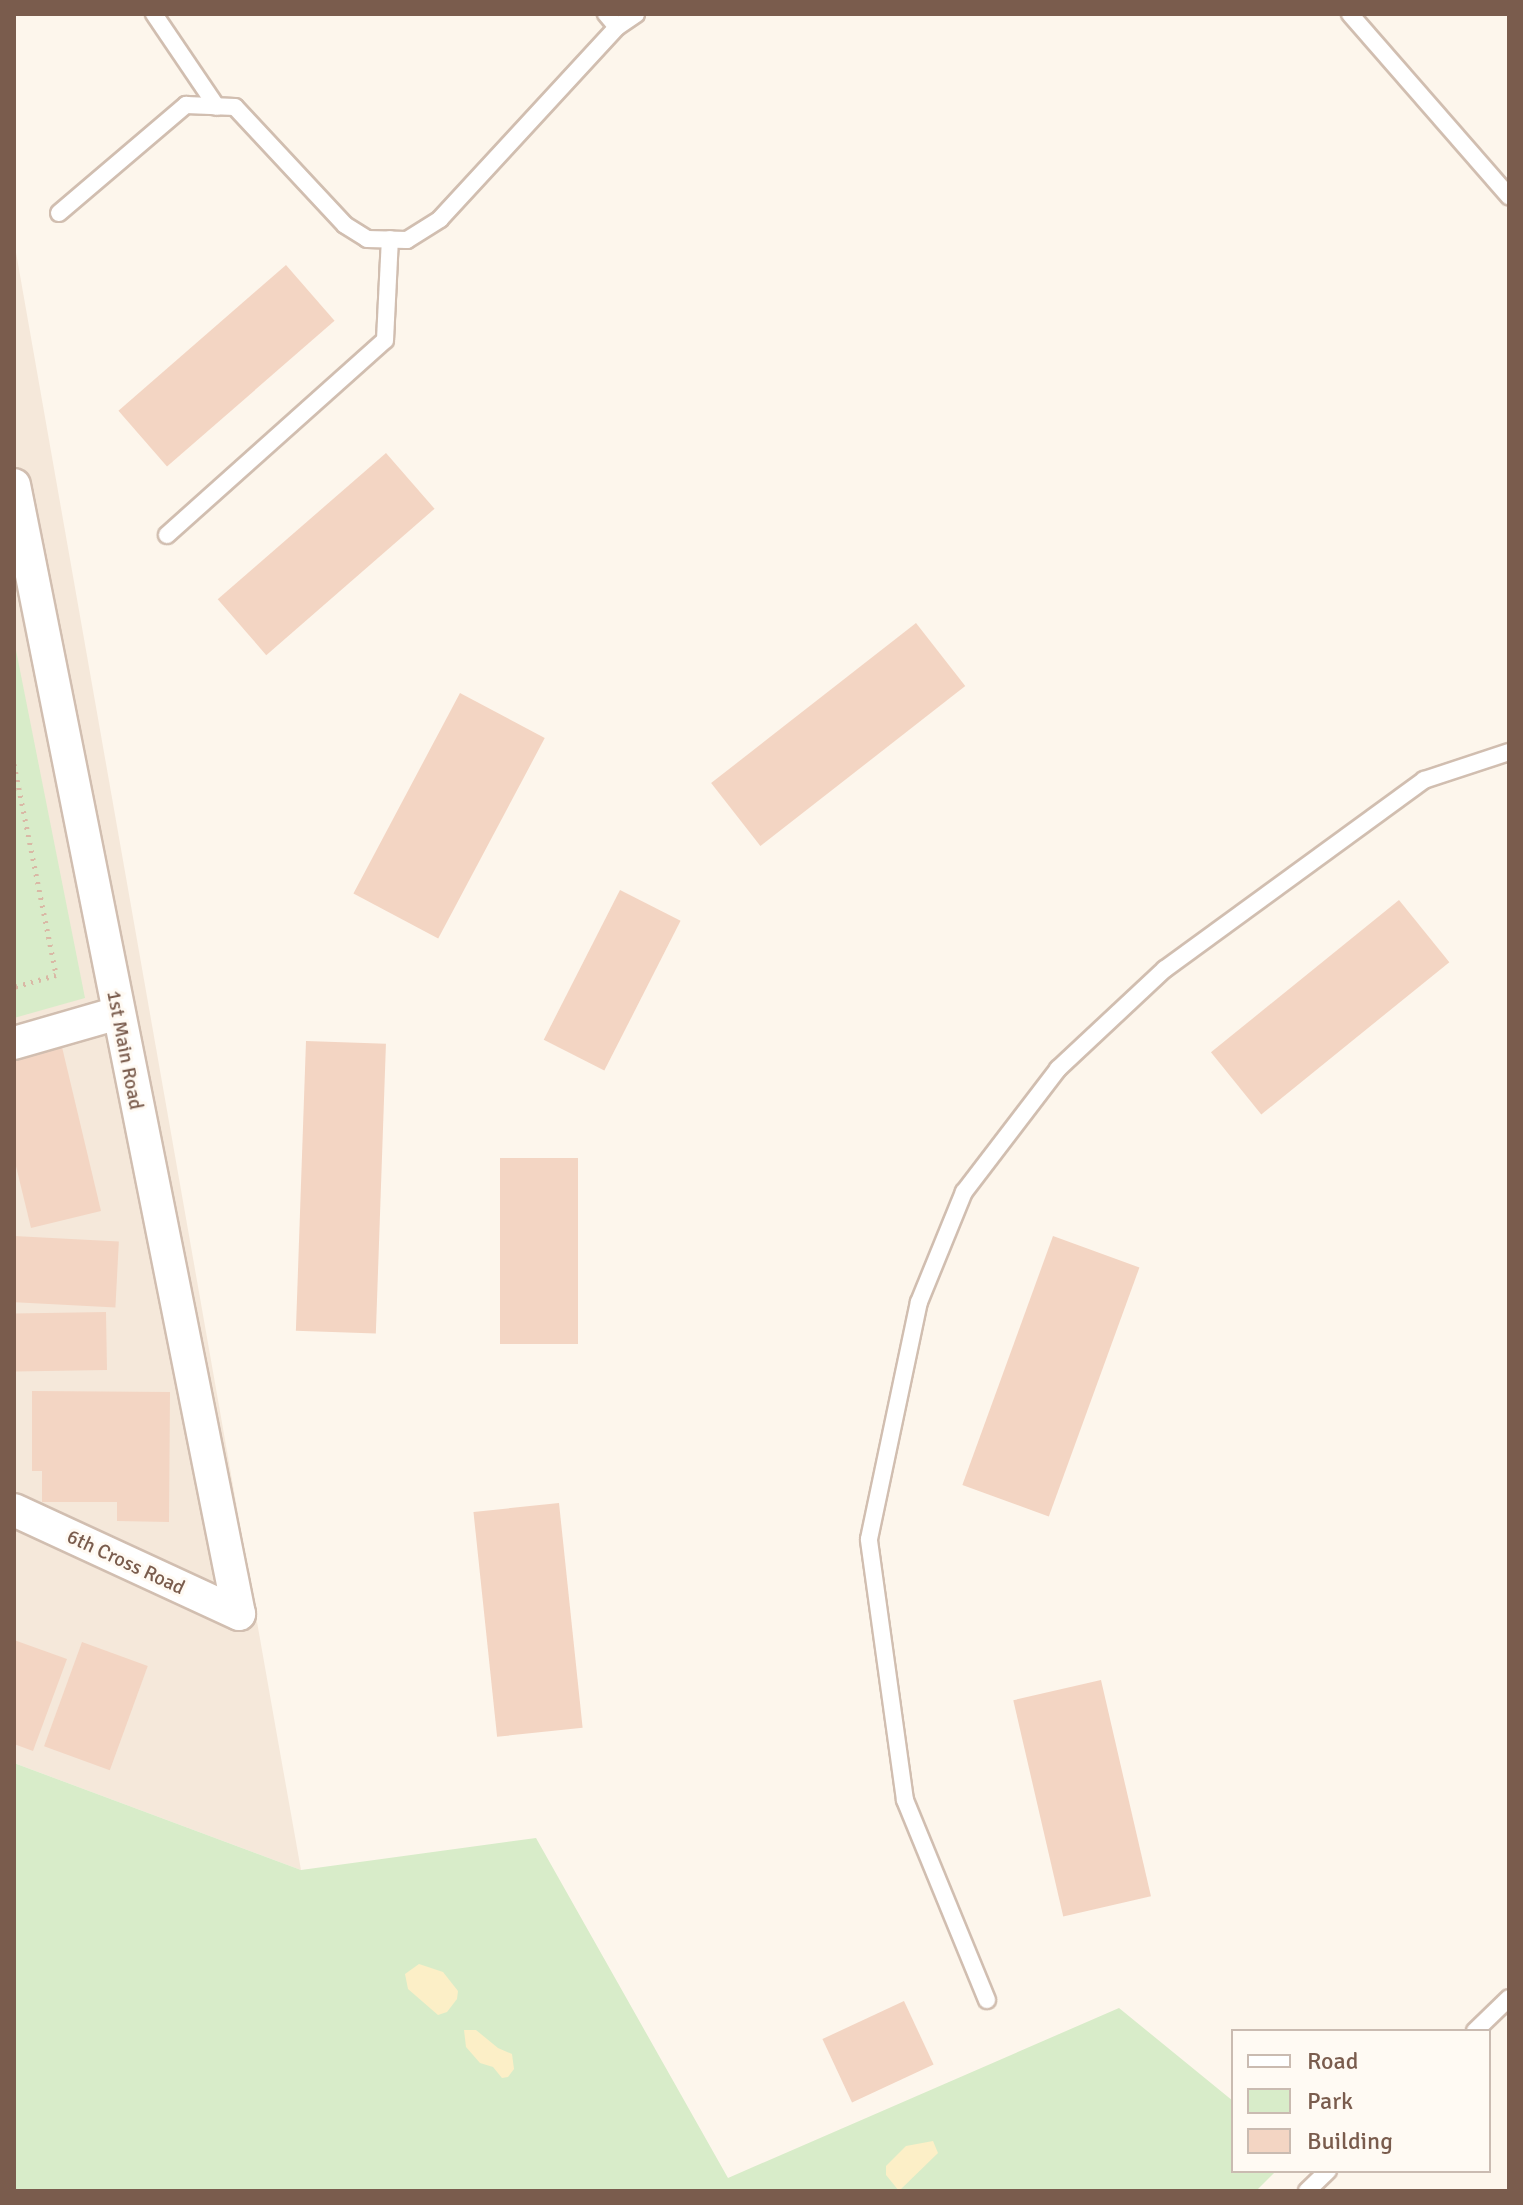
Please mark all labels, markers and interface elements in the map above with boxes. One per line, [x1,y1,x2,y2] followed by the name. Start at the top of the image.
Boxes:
[102,988,148,1112] street label: 1st Main Road
[63,1524,189,1600] street label: 6th Cross Road
[1231,2029,1491,2173] legend
[1307,2046,1358,2076] text: Road
[1307,2086,1353,2116] text: Park
[1307,2126,1393,2156] text: Building

